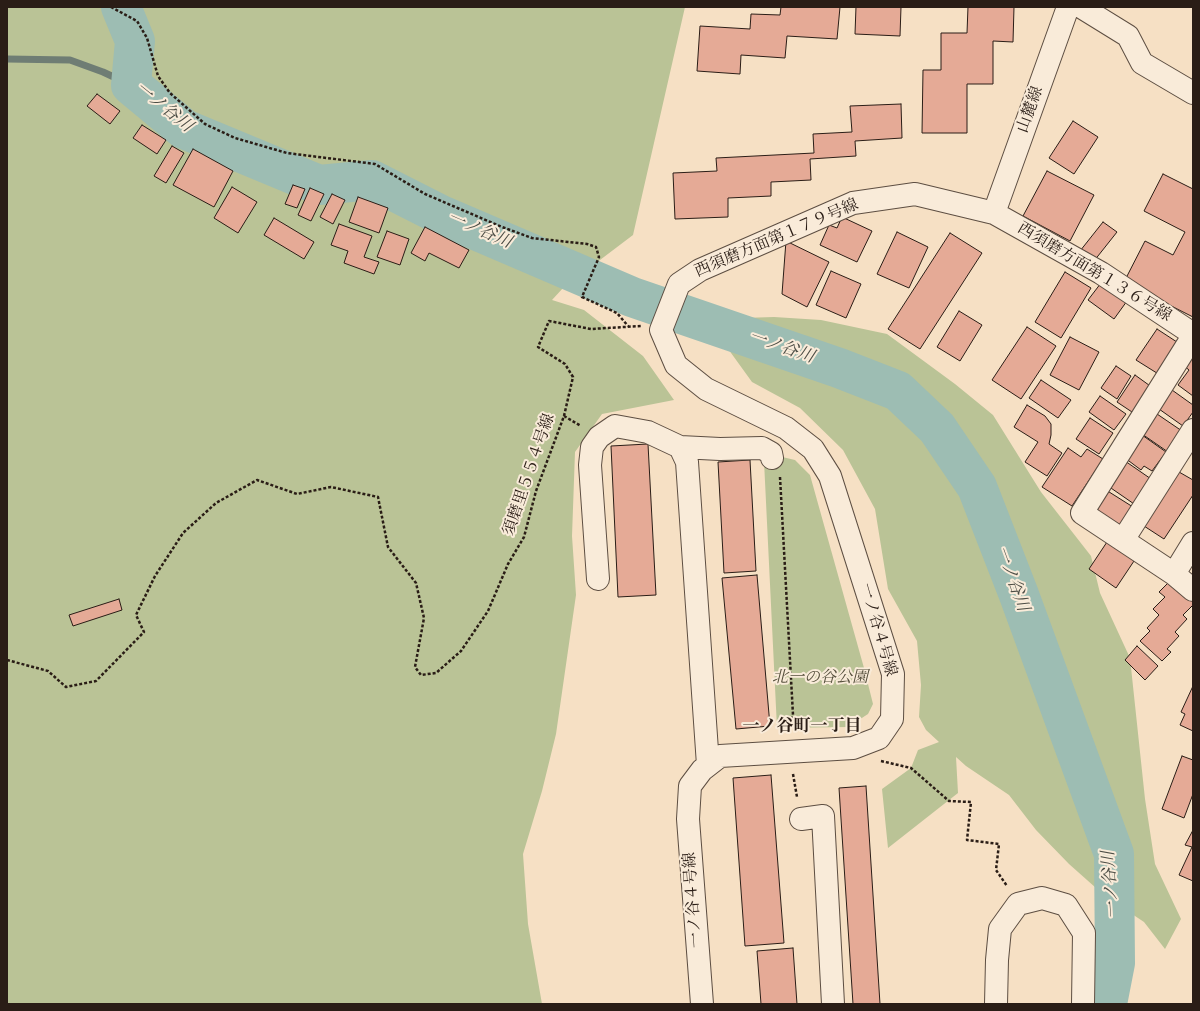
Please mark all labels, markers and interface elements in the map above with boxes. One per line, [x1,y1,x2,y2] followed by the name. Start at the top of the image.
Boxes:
[130,79,196,137] water label: 一ノ谷川
[1014,84,1048,136] street label: 山麓線
[692,196,862,282] street label: 西須磨方面第１７９号線
[444,208,514,254] water label: 一ノ谷川
[1014,219,1174,327] street label: 西須磨方面第１３６号線
[746,327,816,369] water label: 一ノ谷川
[500,411,560,539] street label: 須磨里５５４号線
[990,544,1032,614] water label: 一ノ谷川
[855,581,899,679] street label: 一ノ谷４号線
[772,669,868,689] park label: 北一の谷公園
[743,717,861,737] district label: 一ノ谷町一丁目
[1099,850,1125,920] water label: 一ノ谷川
[681,851,707,949] street label: 一ノ谷４号線

